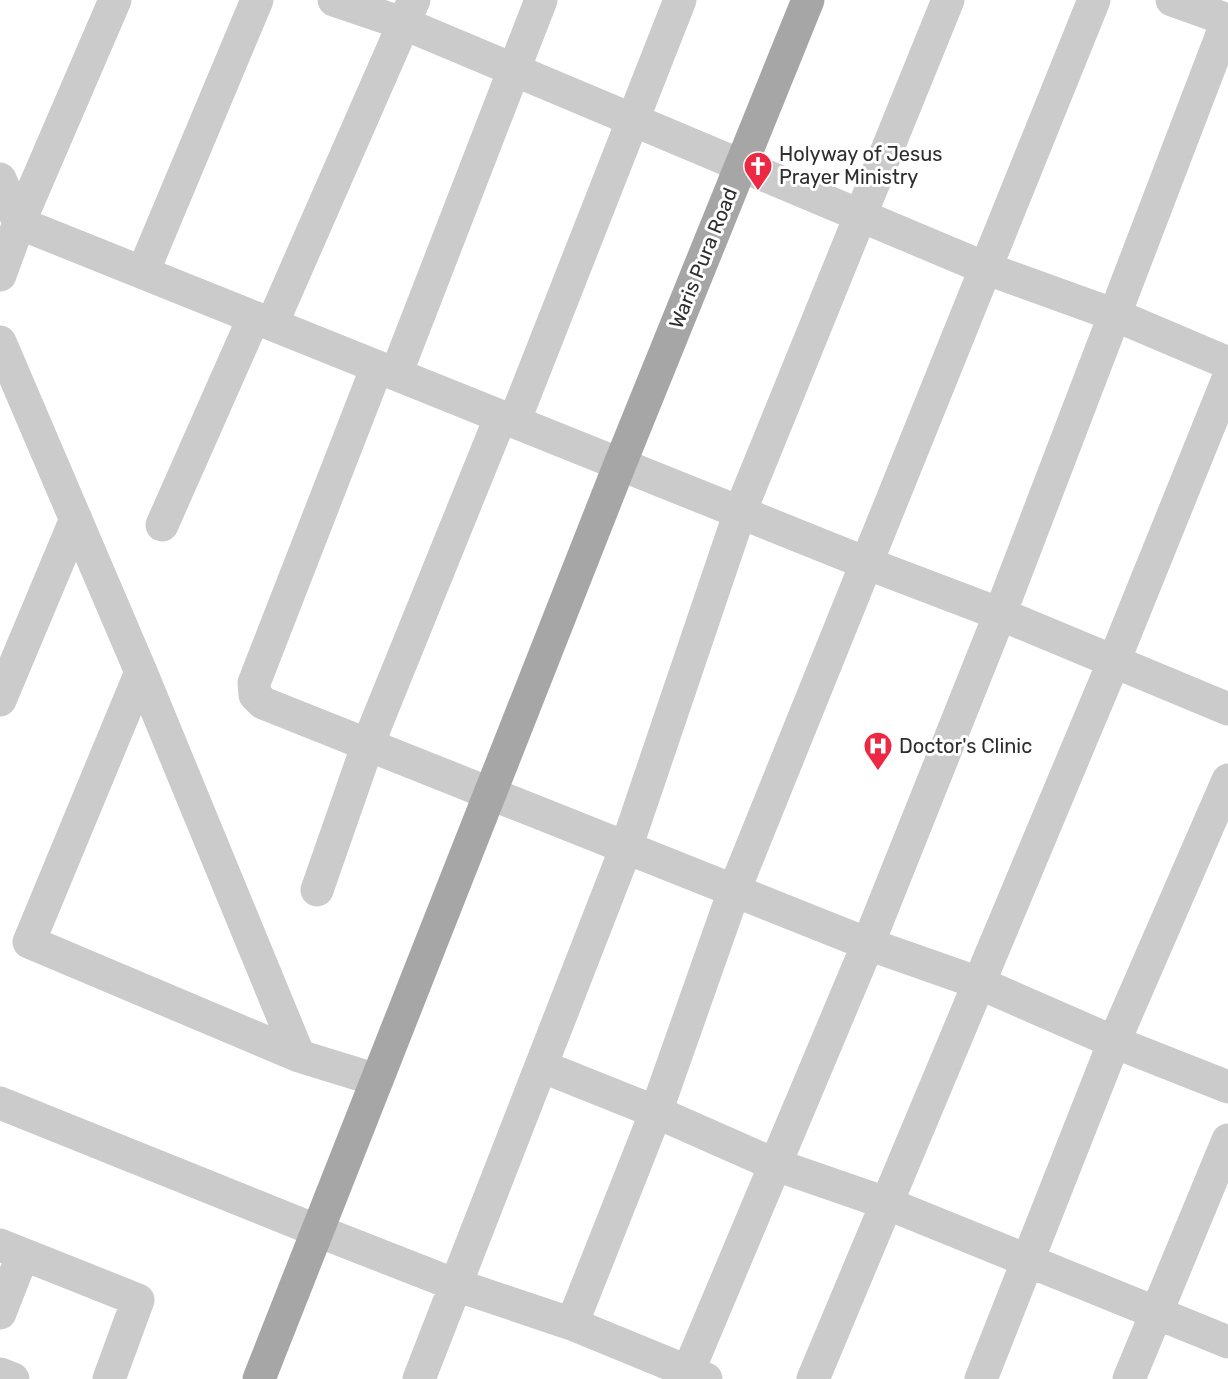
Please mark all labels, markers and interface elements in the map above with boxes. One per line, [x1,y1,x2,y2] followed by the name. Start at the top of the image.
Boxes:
[779,142,942,189] place label: Holyway of Jesus Prayer Ministry
[742,150,774,192] church icon: Holyway of Jesus Prayer Ministry
[664,184,742,332] street label: Waris Pura Road
[862,730,894,772] hospital icon: Doctor's Clinic
[899,734,1032,758] place label: Doctor's Clinic

